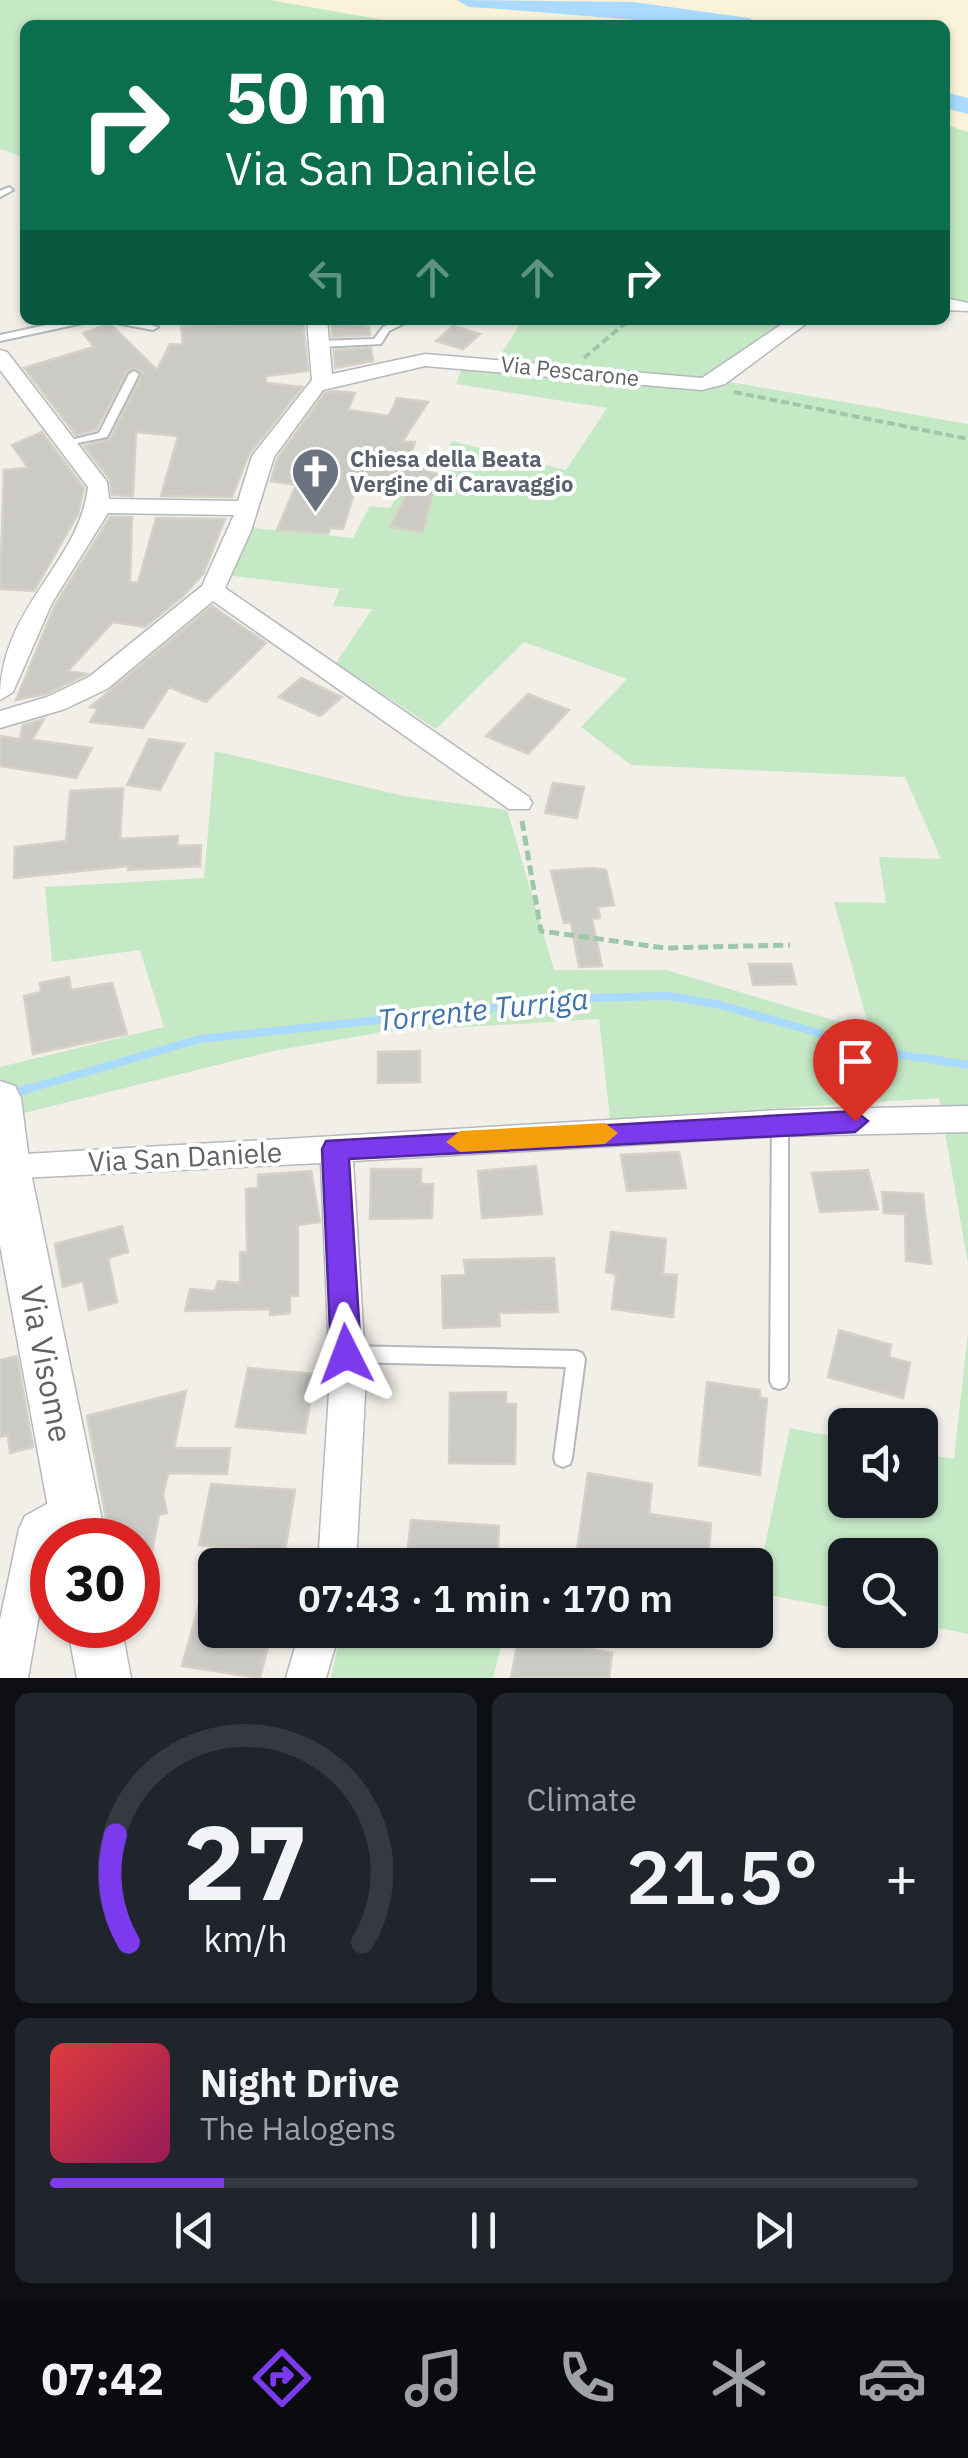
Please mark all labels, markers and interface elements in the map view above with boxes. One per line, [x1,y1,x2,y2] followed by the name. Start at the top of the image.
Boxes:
[225,51,388,142] text: 50 m
[60,60,190,190] icon: right
[225,139,537,197] text: Via San Daniele
[300,250,355,305] icon: left
[405,250,460,305] icon: ahead
[510,250,565,305] icon: ahead
[615,250,670,305] icon: right
[499,349,641,392] street label: Via Pescarone
[350,444,573,498] place label: Chiesa della Beata Vergine di Caravaggio
[289,446,341,514] church icon: Chiesa della Beata Vergine di Caravaggio
[376,978,590,1039] water label: Torrente Turriga
[813,1019,898,1122] pin
[828,1034,883,1089] icon: arrive
[87,1133,283,1180] street label: Via San Daniele
[11,1282,83,1446] street label: Via Visome
[294,1302,398,1406] position arrow
[828,1408,938,1648] map controls
[828,1408,938,1518] button: sound
[30,1518,160,1648] speed limit sign: 30
[828,1538,938,1648] button: search
[298,1573,673,1622] text: 07:43 · 1 min · 170 m
[527,1778,637,1820] text: Climate
[183,1793,308,1929] text: 27
[626,1827,819,1925] text: 21.5°
[527,1841,560,1912] text: −
[885,1841,918,1912] text: +
[204,1915,288,1962] text: km/h
[200,2058,400,2107] text: Night Drive
[200,2107,396,2149] text: The Halogens
[167,2203,222,2258] icon: previous
[456,2203,511,2258] icon: pause
[746,2203,801,2258] icon: next
[247,2343,317,2413] icon: directions
[399,2343,469,2413] icon: music
[552,2343,622,2413] icon: phone
[704,2343,774,2413] icon: climate
[857,2343,927,2413] icon: car
[41,2349,164,2407] text: 07:42

